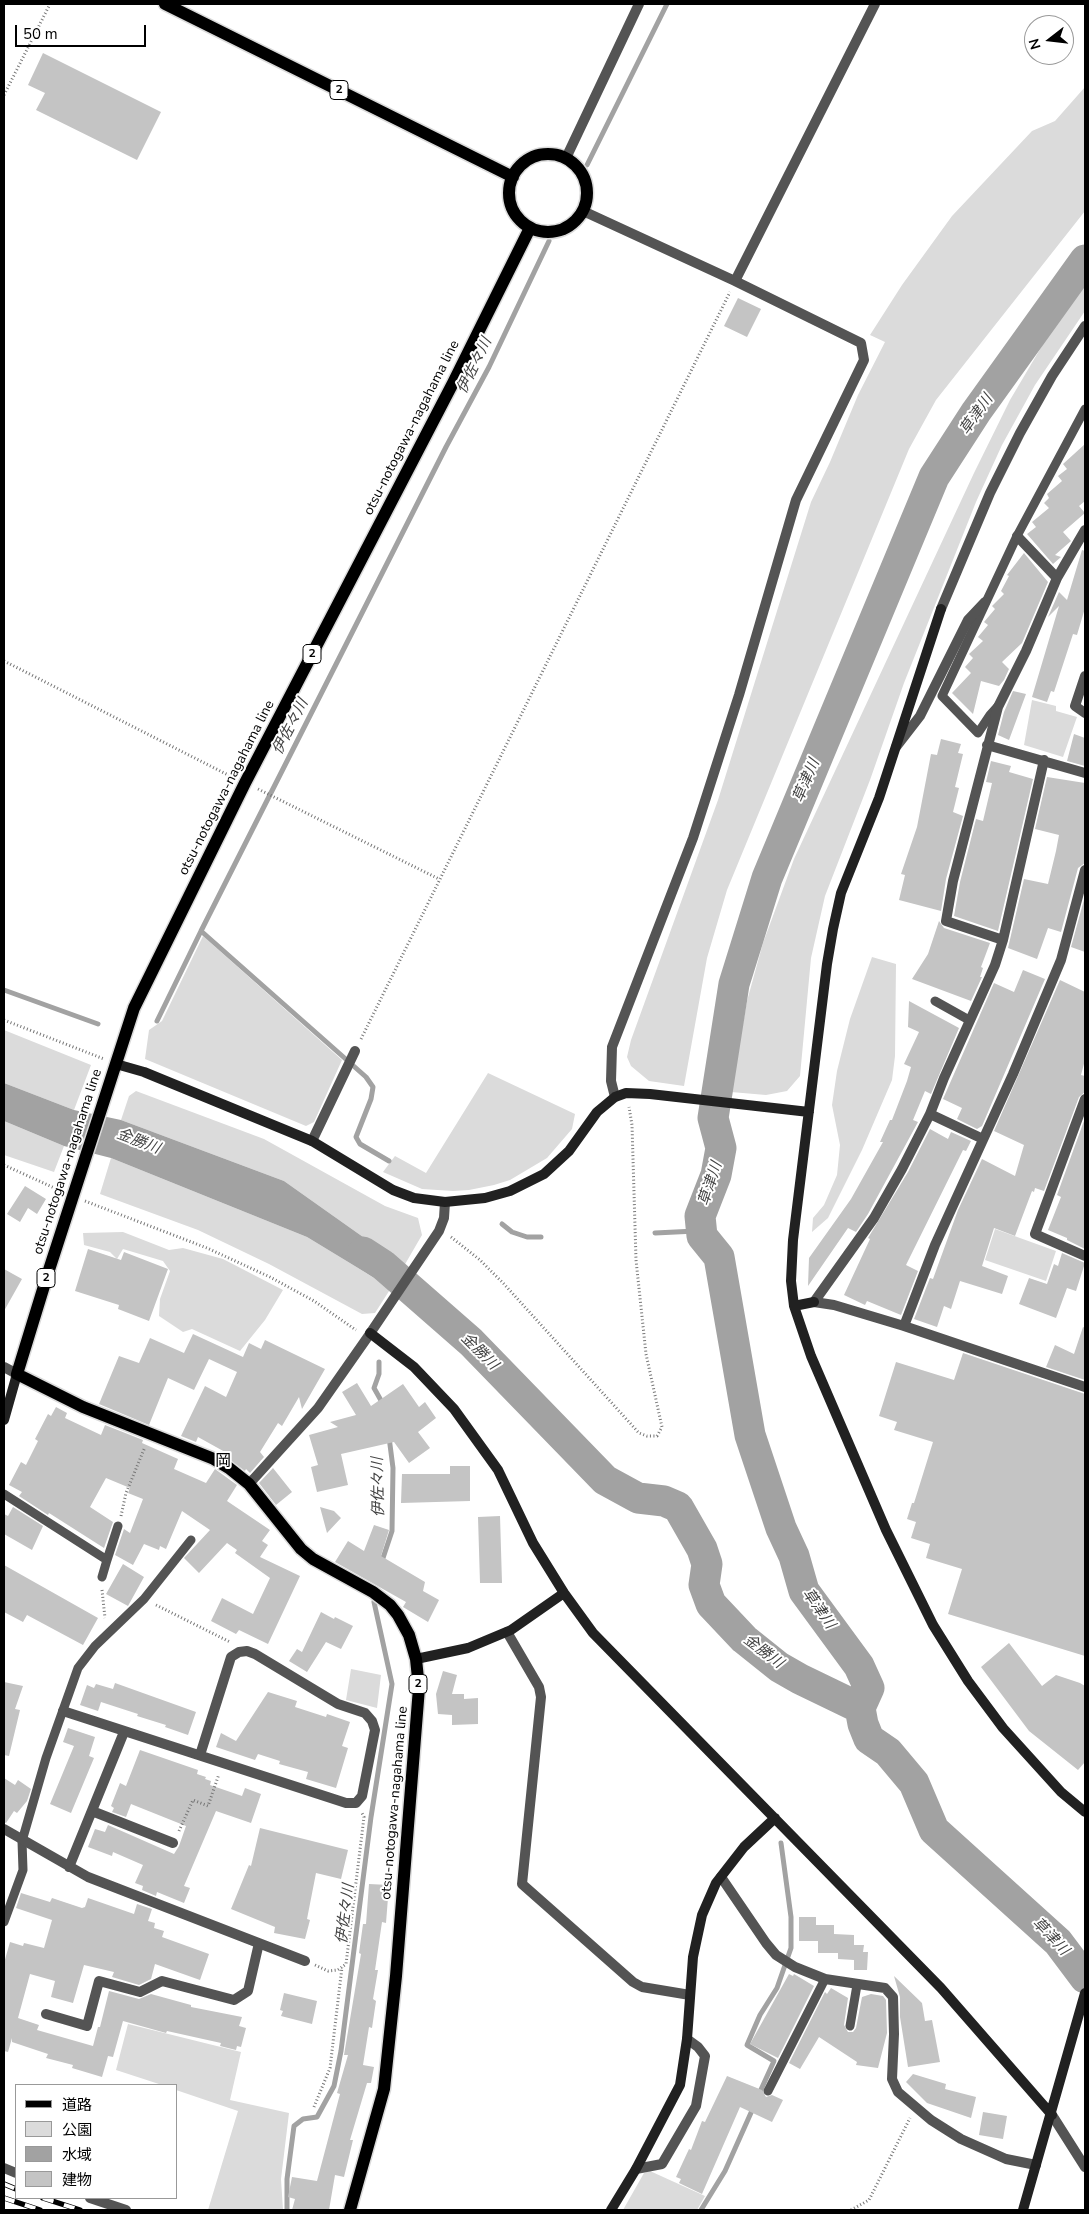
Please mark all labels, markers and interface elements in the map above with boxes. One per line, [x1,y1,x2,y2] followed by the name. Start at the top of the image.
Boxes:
[18,15,149,47] scale bar
[1024,15,1074,65] north arrow
[23,24,58,44] text: 50 m
[1024,36,1046,52] text: N
[330,80,348,100] road number: 2
[454,335,496,397] water label: 伊佐々川
[360,338,464,518] street label: otsu-notogawa-nagahama line
[957,391,997,439] water label: 草津川
[303,644,321,664] road number: 2
[269,696,313,758] water label: 伊佐々川
[175,698,279,878] street label: otsu-notogawa-nagahama line
[790,757,824,805] water label: 草津川
[30,1067,106,1257] street label: otsu-notogawa-nagahama line
[114,1126,162,1158] water label: 金勝川
[695,1160,727,1208] water label: 草津川
[37,1268,55,1288] road number: 2
[457,1330,501,1374] water label: 金勝川
[215,1452,231,1472] district label: 岡
[369,1457,389,1517] water label: 伊佐々川
[798,1585,838,1633] water label: 草津川
[740,1631,786,1673] water label: 金勝川
[409,1675,427,1694] road number: 2
[378,1706,412,1900] street label: otsu-notogawa-nagahama line
[333,1883,359,1945] water label: 伊佐々川
[1028,1915,1072,1959] water label: 草津川
[15,2084,178,2199] legend
[62,2095,92,2115] text: 道路
[62,2120,92,2140] text: 公園
[62,2145,92,2165] text: 水域
[62,2170,92,2190] text: 建物

